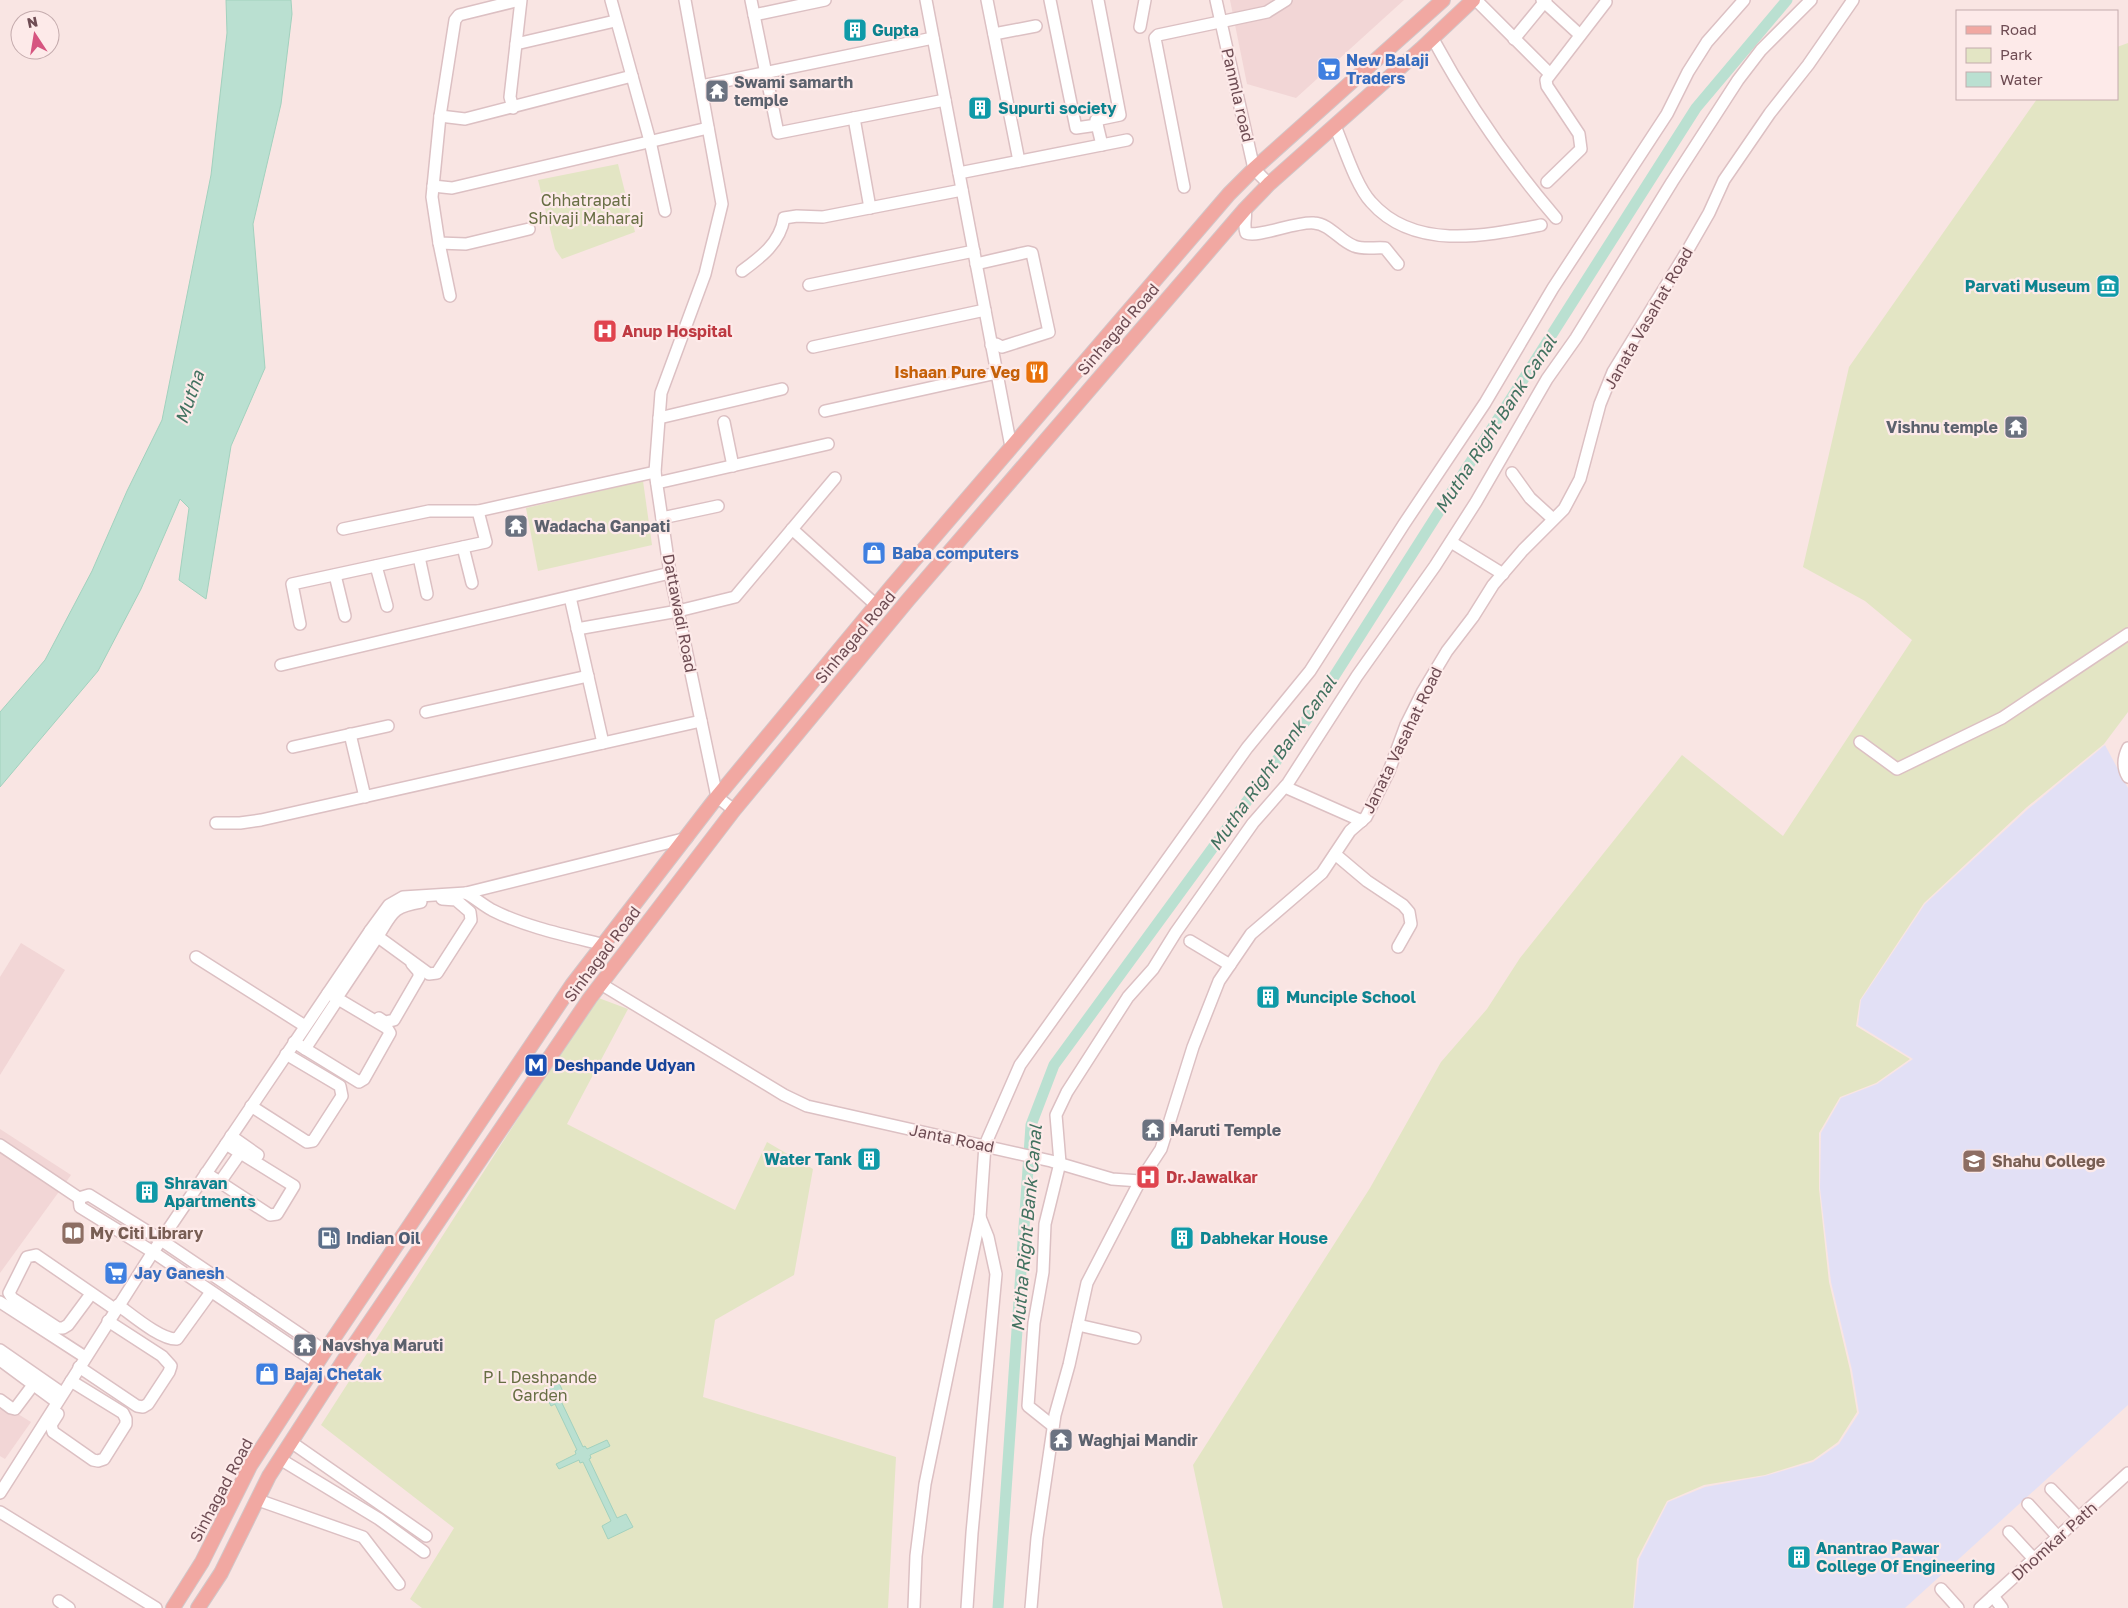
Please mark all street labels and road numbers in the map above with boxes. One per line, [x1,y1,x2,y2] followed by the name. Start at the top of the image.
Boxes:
[1217,46,1259,144] street label: Panmla road
[1599,243,1697,393] street label: Janata Vasahat Road
[1073,279,1163,379] street label: Sinhagad Road
[659,552,701,674] street label: Dattawadi Road
[810,586,900,688] street label: Sinhagad Road
[1358,663,1446,817] street label: Janata Vasahat Road
[559,902,645,1006] street label: Sinhagad Road
[908,1119,996,1157] street label: Janta Road
[185,1434,257,1546] street label: Sinhagad Road
[2007,1497,2101,1585] street label: Dhomkar Path

